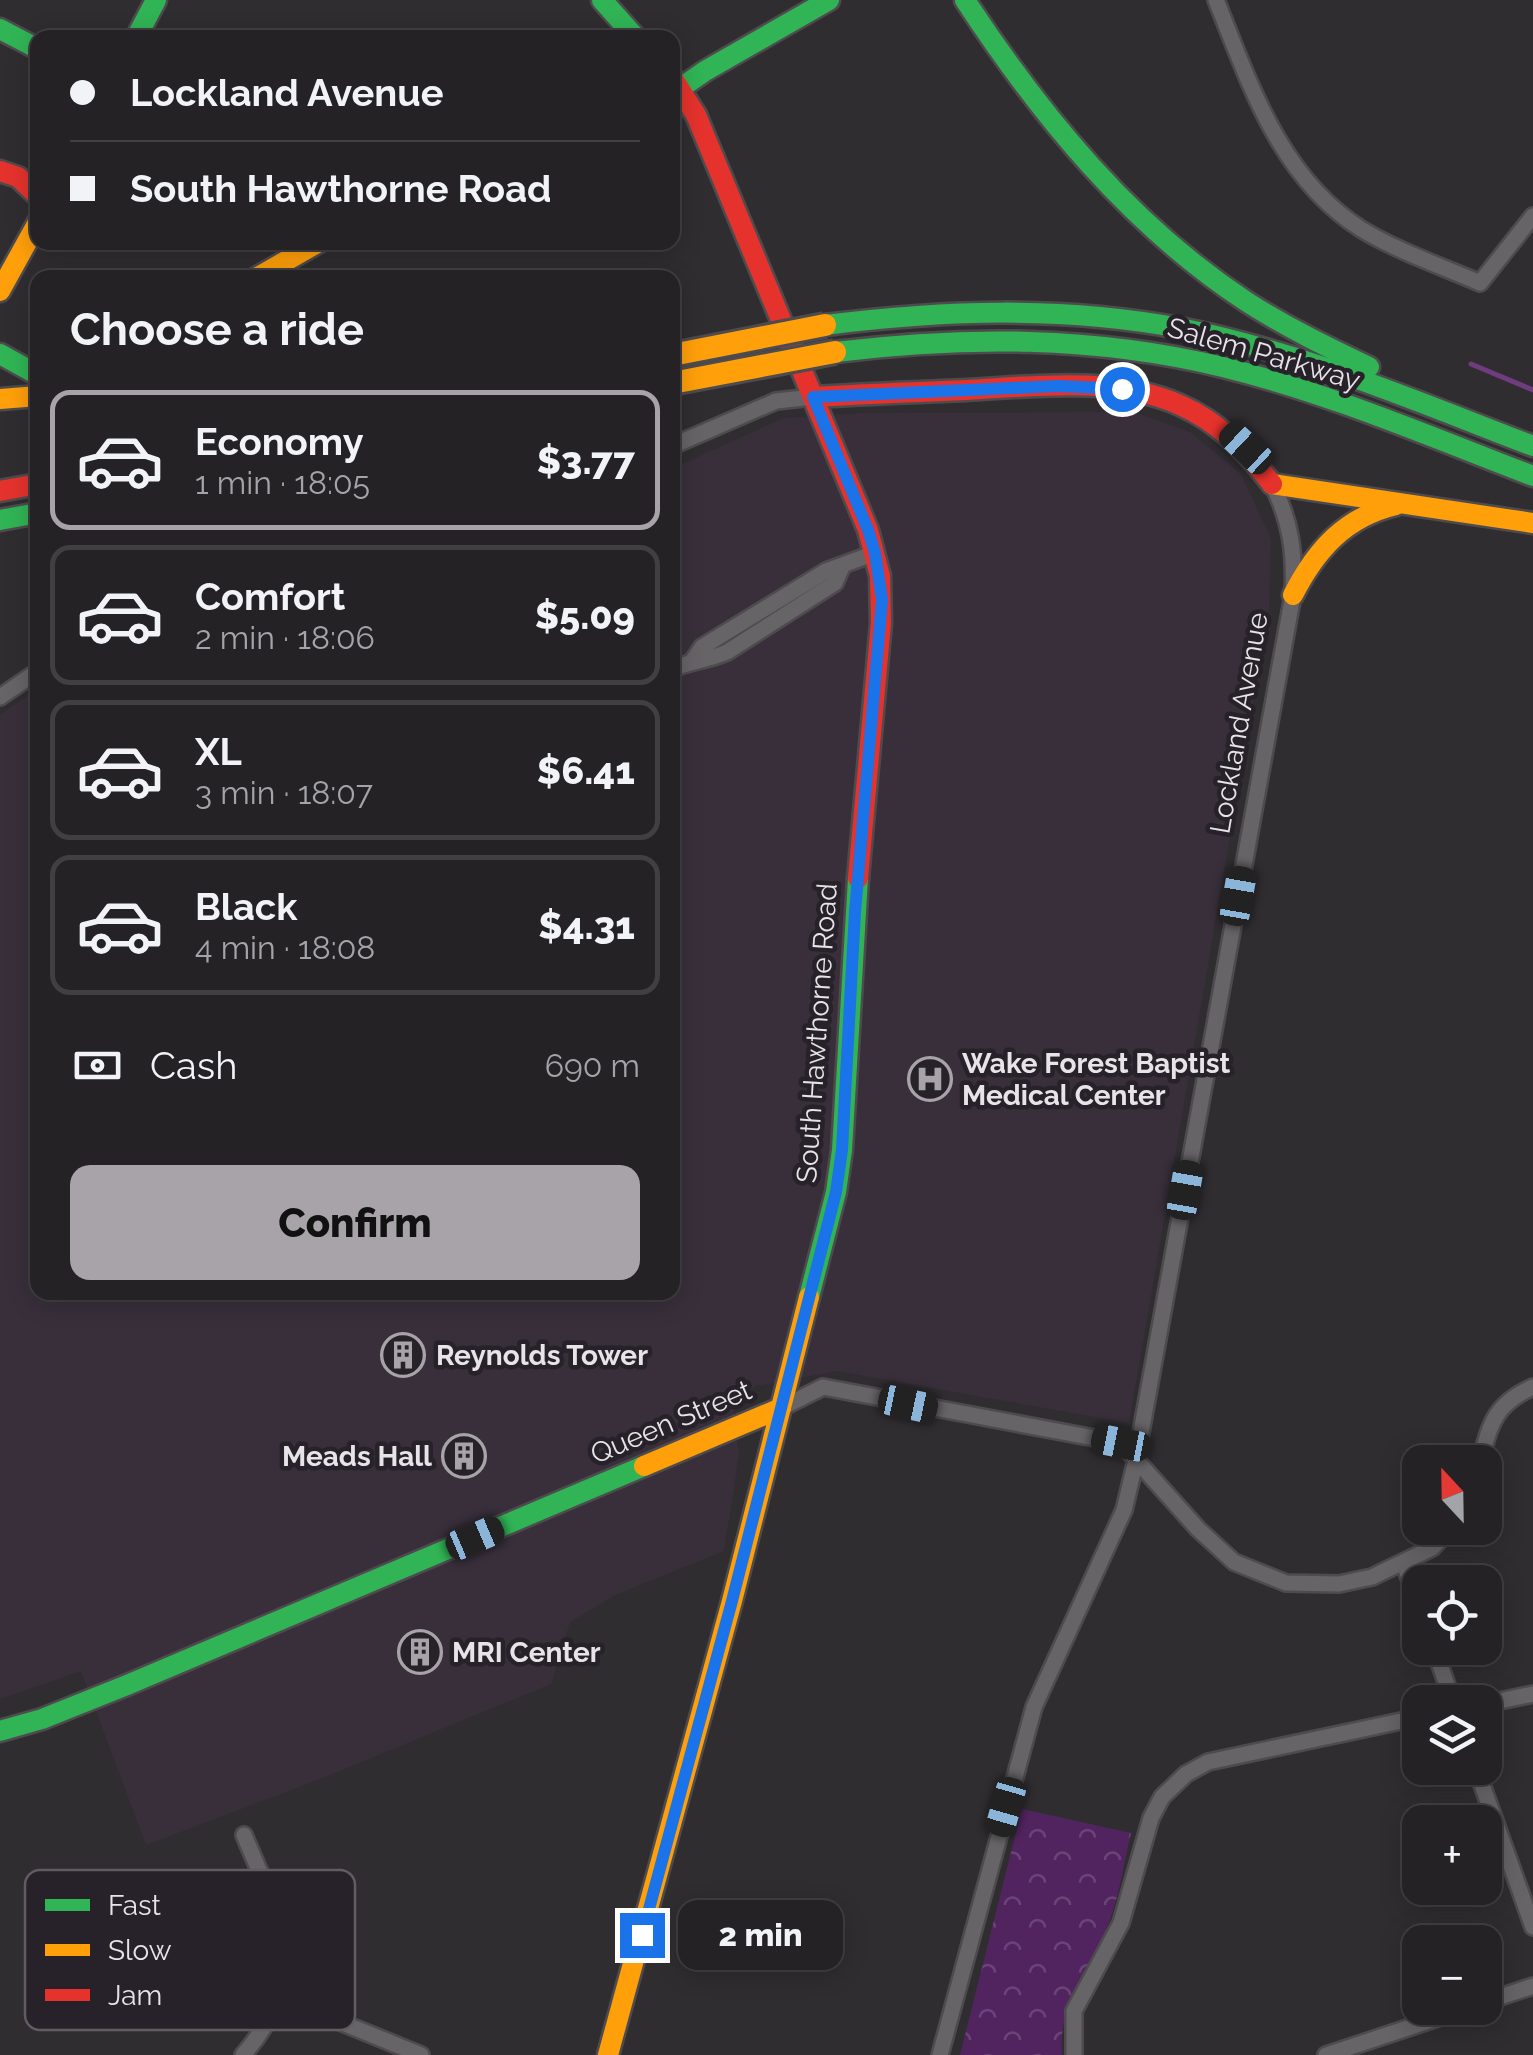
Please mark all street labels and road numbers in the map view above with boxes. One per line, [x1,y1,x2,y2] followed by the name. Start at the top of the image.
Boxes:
[1164,311,1364,397] street label: Salem Parkway
[1203,610,1275,836] street label: Lockland Avenue
[790,882,844,1184] street label: South Hawthorne Road
[586,1373,757,1471] street label: Queen Street

